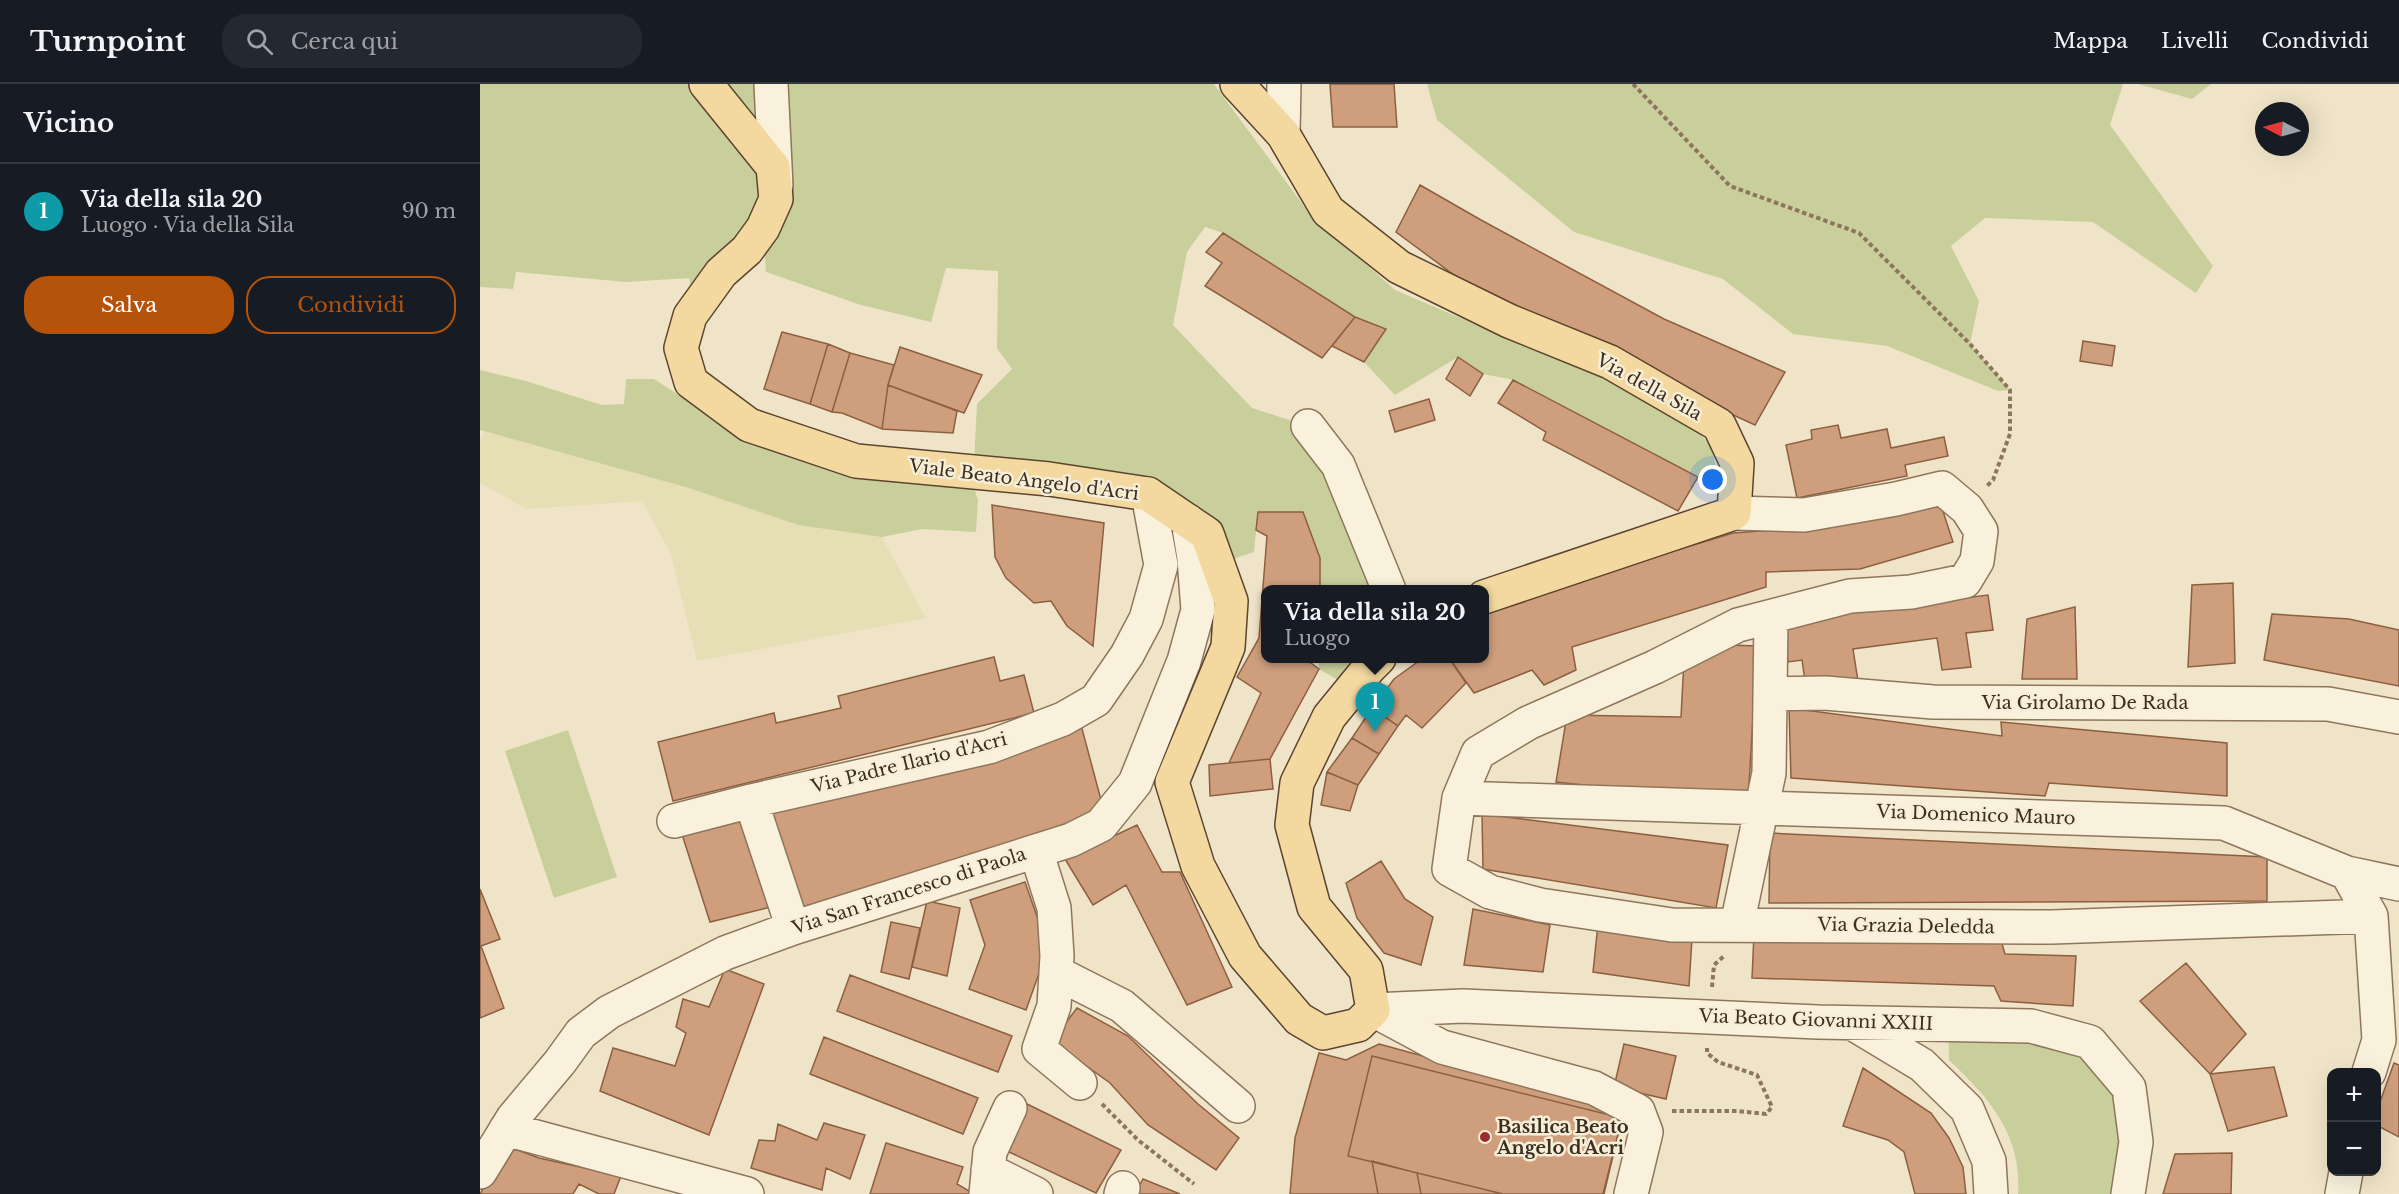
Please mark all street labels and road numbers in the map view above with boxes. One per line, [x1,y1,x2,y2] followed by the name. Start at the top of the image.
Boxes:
[1591,348,1706,425] street label: Via della Sila
[907,455,1140,505] street label: Viale Beato Angelo d'Acri
[1981,692,2188,714] street label: Via Girolamo De Rada
[808,728,1009,798] street label: Via Padre Ilario d'Acri
[1875,800,2076,829] street label: Via Domenico Mauro
[788,843,1029,940] street label: Via San Francesco di Paola
[1816,913,1995,939] street label: Via Grazia Deledda
[1697,1005,1934,1035] street label: Via Beato Giovanni XXIII

